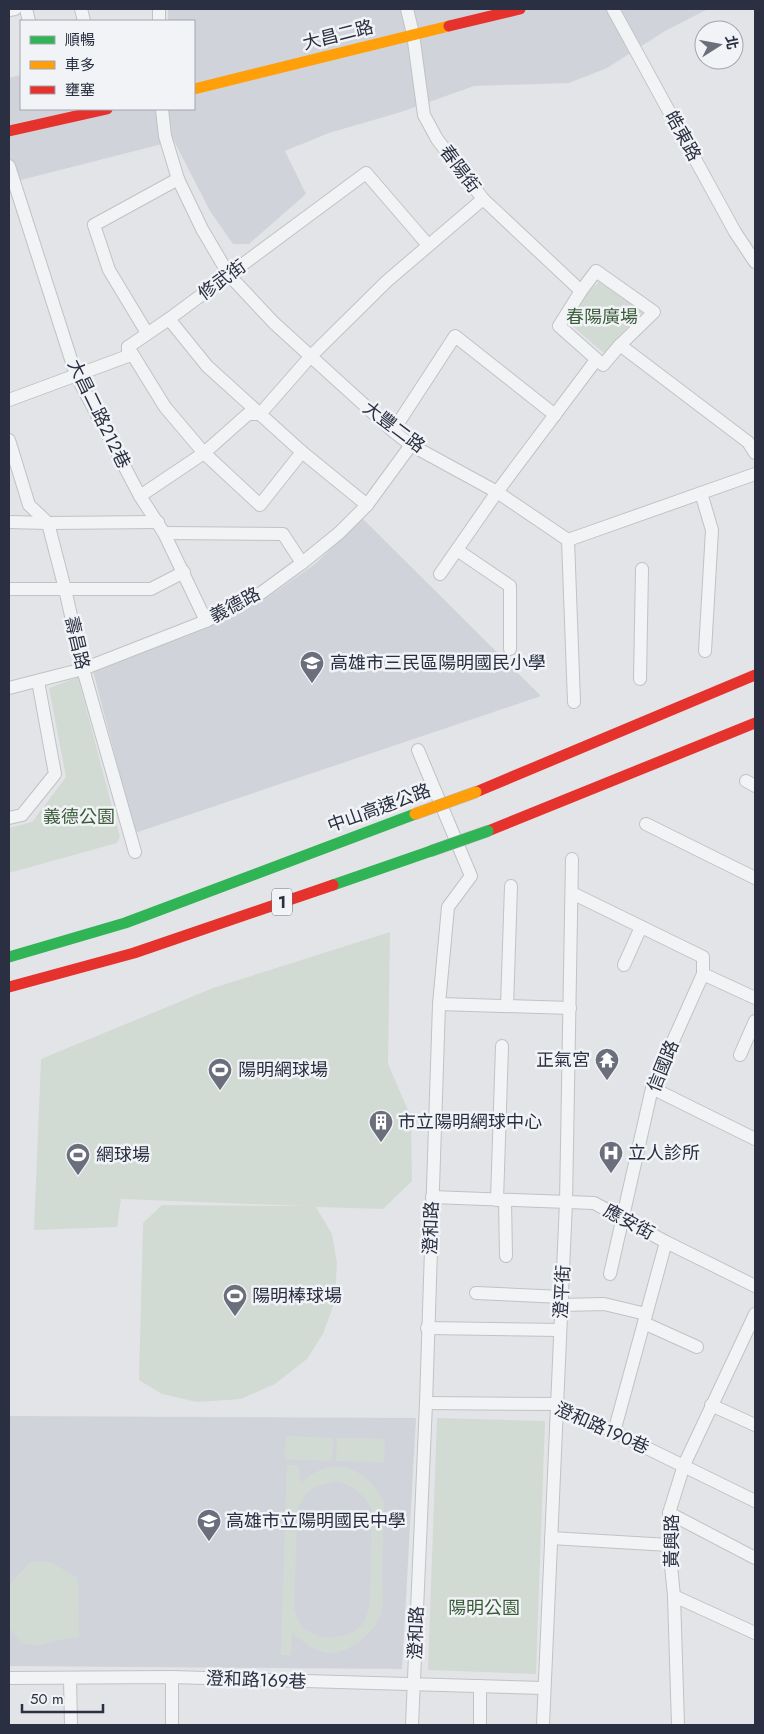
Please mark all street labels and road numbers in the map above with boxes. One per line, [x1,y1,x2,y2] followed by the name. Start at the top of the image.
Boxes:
[300,14,376,56] street label: 大昌二路
[659,106,707,166] street label: 皓東路
[433,140,487,198] street label: 春陽街
[193,254,251,306] street label: 修武街
[61,355,137,473] street label: 大昌二路212巷
[357,395,431,459] street label: 大豐二路
[205,581,265,629] street label: 義德路
[58,614,96,672] street label: 壽昌路
[324,777,434,839] street label: 中山高速公路
[272,889,292,916] road number: 1
[641,1036,685,1096] street label: 信國路
[599,1198,659,1246] street label: 應安街
[417,1201,445,1255] street label: 澄和路
[548,1264,576,1320] street label: 澄平街
[550,1396,654,1460] street label: 澄和路190巷
[659,1514,685,1568] street label: 黃興路
[402,1606,430,1660] street label: 澄和路
[205,1665,307,1695] street label: 澄和路169巷

